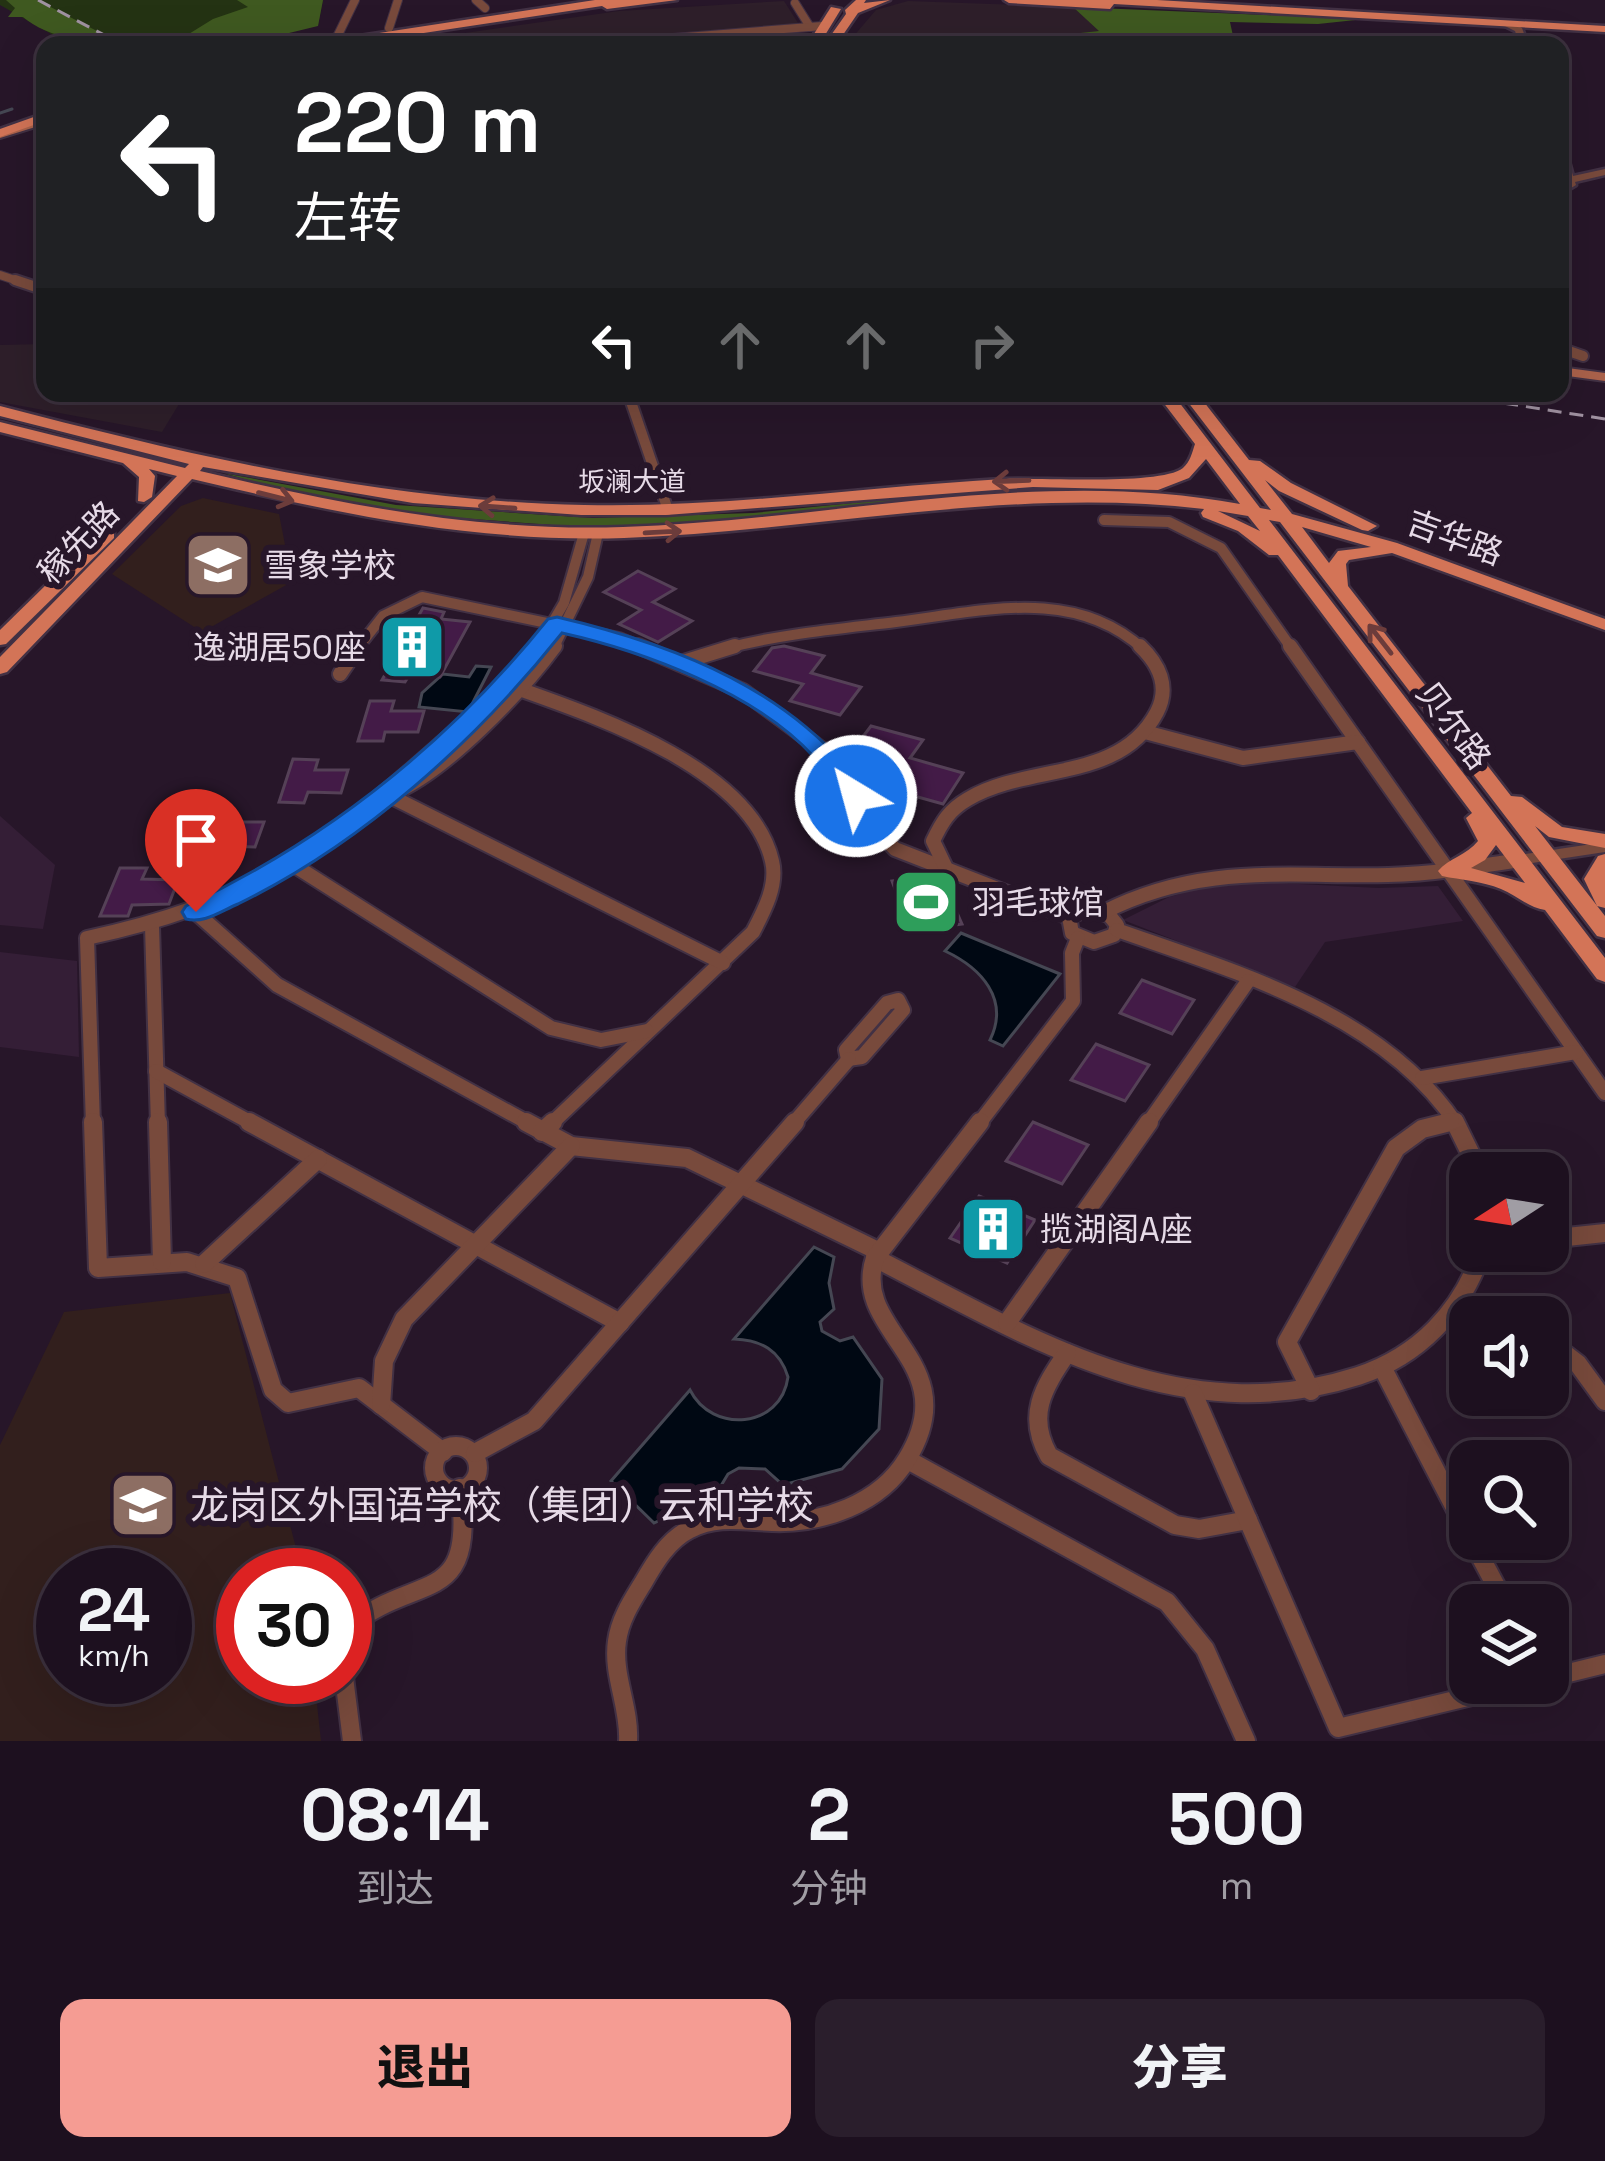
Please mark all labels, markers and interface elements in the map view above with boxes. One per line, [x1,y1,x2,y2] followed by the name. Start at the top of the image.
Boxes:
[294,69,541,177] text: 220 m
[96,84,252,240] icon: left
[294,184,402,253] text: 左转
[581,312,647,378] icon: left
[707,312,773,378] icon: ahead
[833,312,899,378] icon: ahead
[959,312,1025,378] icon: right
[578,464,686,499] street label: 坂澜大道
[992,469,1031,492] one-way arrow
[257,487,295,509] one-way arrow
[29,492,128,593] street label: 稼先路
[478,495,517,518] one-way arrow
[1401,501,1508,575] street label: 吉华路
[643,520,682,543] one-way arrow
[183,530,253,600] school or university icon: 雪象学校
[264,545,396,587] place label: 雪象学校
[377,612,447,682] building icon: 逸湖居50座
[1367,623,1394,655] one-way arrow
[193,627,366,669] place label: 逸湖居50座
[1407,673,1500,778] street label: 贝尔路
[793,733,919,859] position arrow
[145,789,247,912] pin
[163,807,229,873] icon: arrive
[891,867,961,937] sports icon: 羽毛球馆
[972,882,1104,924] place label: 羽毛球馆
[1449,1152,1569,1272] north arrow
[1449,1152,1569,1704] map controls
[958,1194,1028,1264] building icon: 揽湖阁A座
[1040,1209,1193,1251] place label: 揽湖阁A座
[1449,1296,1569,1416] button: sound
[1449,1440,1569,1560] button: search
[108,1470,178,1540] school or university icon: 龙岗区外国语学校（集团）云和学校
[190,1481,814,1530] place label: 龙岗区外国语学校（集团）云和学校
[216,1548,372,1704] speed limit sign: 30
[78,1572,150,1649] text: 24
[1449,1584,1569,1704] button: layers
[78,1636,150,1675] text: km/h
[300,1769,490,1861] text: 08:14
[808,1769,850,1861] text: 2
[1168,1773,1305,1865] text: 500
[1220,1861,1253,1910] text: m
[356,1864,434,1913] text: 到达
[790,1864,868,1913] text: 分钟
[60,1999,791,2137] button: 退出
[815,1999,1545,2137] button: 分享

